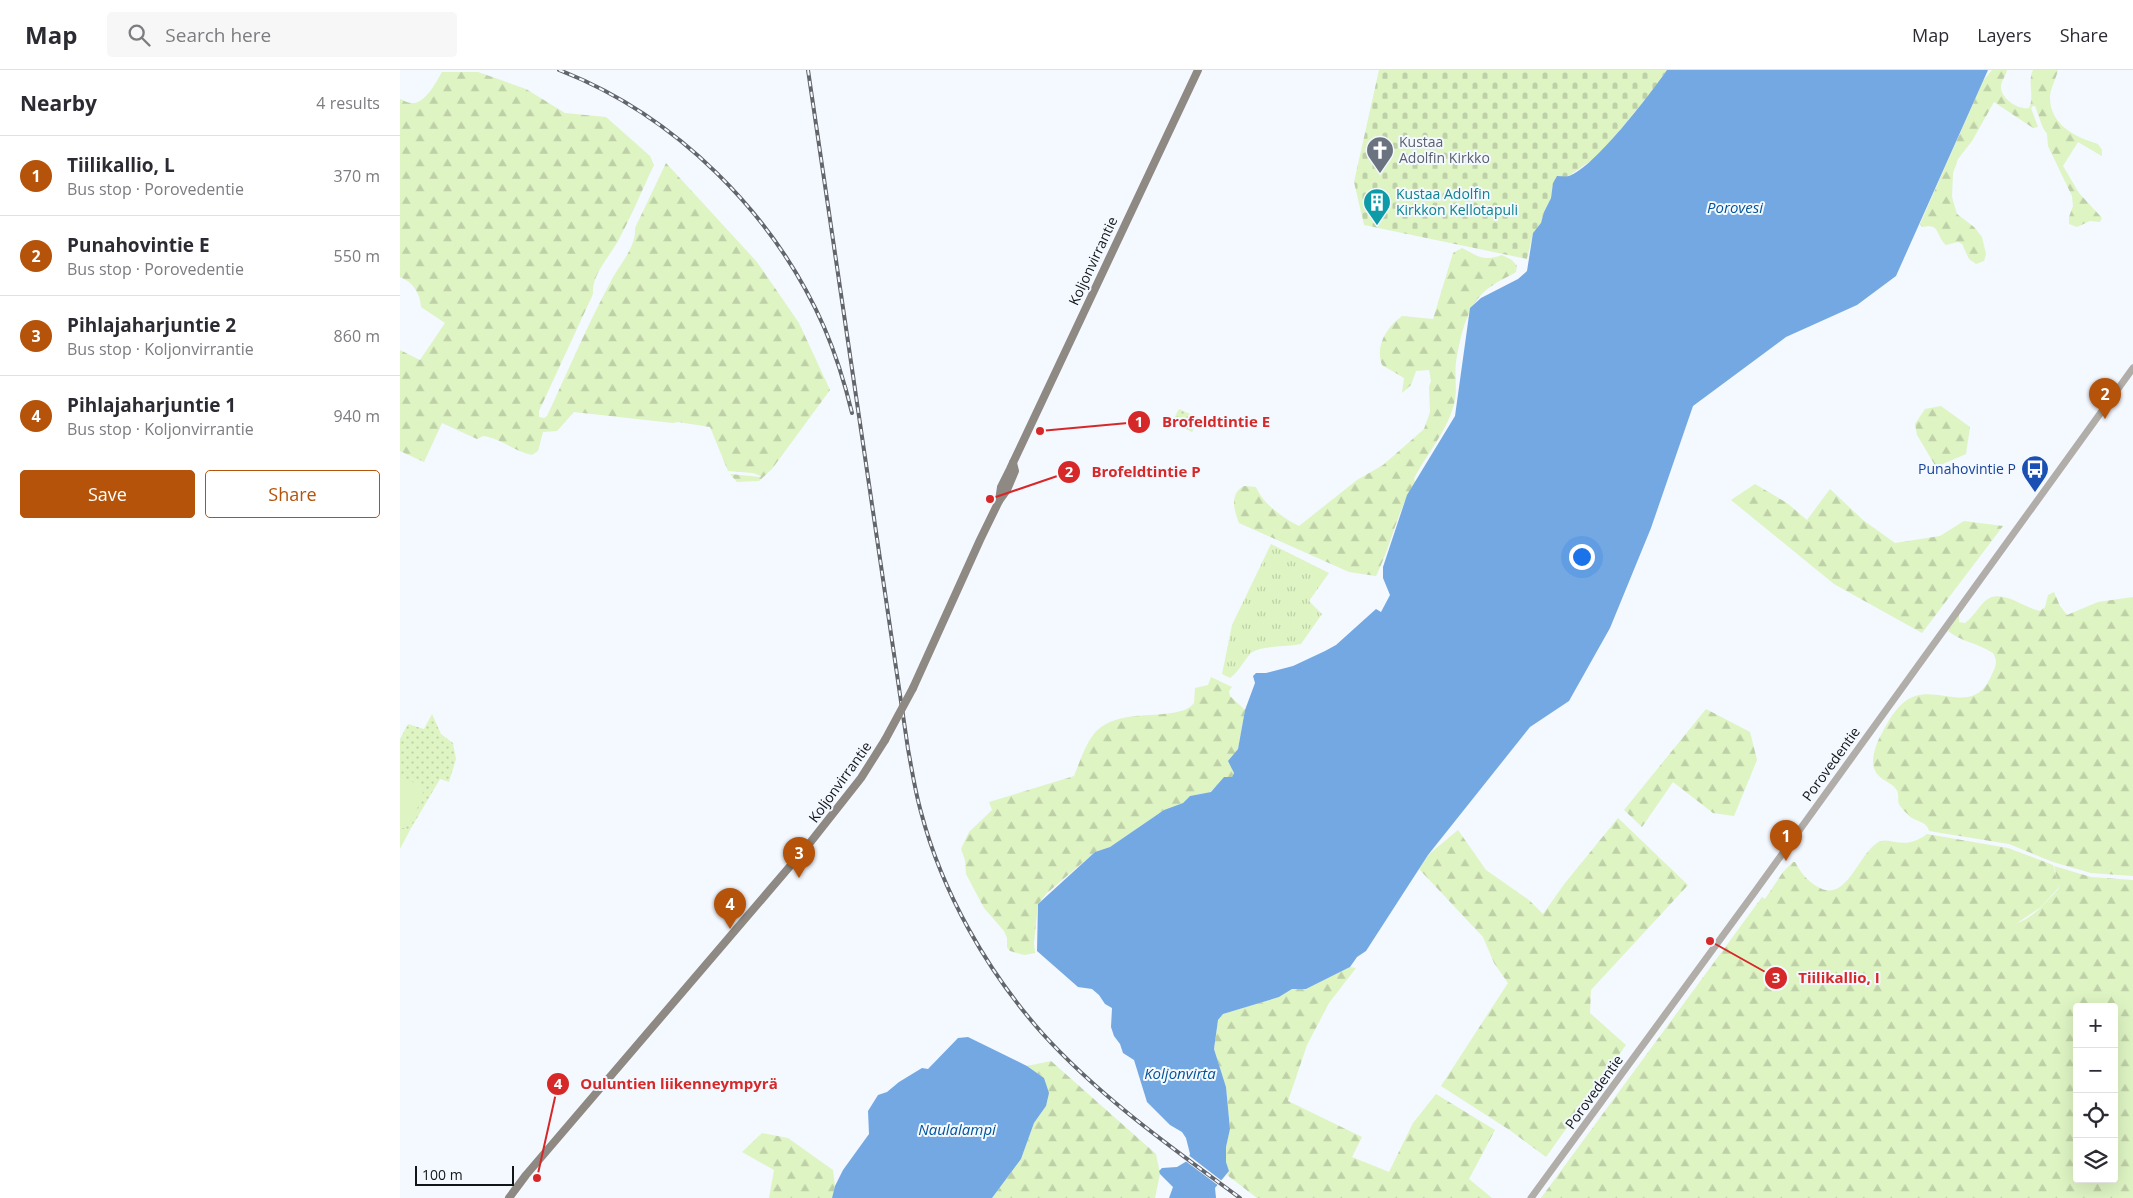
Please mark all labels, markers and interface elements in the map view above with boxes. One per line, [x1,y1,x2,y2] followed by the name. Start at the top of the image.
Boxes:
[107,12,457,57] search box
[25,18,77,51] text: Map
[125,21,153,49] icon: search
[165,22,271,48] text: Search here
[1912,23,1949,47] text: Map
[1977,23,2032,47] text: Layers
[2060,23,2108,47] text: Share
[20,89,97,117] text: Nearby
[316,92,380,114] text: 4 results
[1399,132,1490,167] place label: Kustaa Adolfin Kirkko
[1365,135,1395,174] church icon: Kustaa Adolfin Kirkko
[67,152,175,178] text: Tiilikallio, L
[31,165,41,187] text: 1
[334,165,380,187] text: 370 m
[67,178,244,200] text: Bus stop · Porovedentie
[1396,184,1518,219] place label: Kustaa Adolfin Kirkkon Kellotapuli
[1362,187,1392,226] building icon: Kustaa Adolfin Kirkkon Kellotapuli
[1707,197,1763,217] water label: Porovesi
[1064,213,1121,308] street label: Koljonvirrantie
[67,232,210,258] text: Punahovintie E
[31,245,41,267] text: 2
[334,245,380,267] text: 550 m
[67,258,244,280] text: Bus stop · Porovedentie
[67,312,236,338] text: Pihlajaharjuntie 2
[31,325,41,347] text: 3
[334,325,380,347] text: 860 m
[67,338,254,360] text: Bus stop · Koljonvirrantie
[2089,378,2121,419] pin: 2
[67,392,236,418] text: Pihlajaharjuntie 1
[31,405,41,427] text: 4
[334,405,380,427] text: 940 m
[1126,407,1280,437] callout: Brofeldtintie E
[1135,411,1143,431] text: 1
[1162,411,1270,431] text: Brofeldtintie E
[67,418,254,440] text: Bus stop · Koljonvirrantie
[2020,454,2050,493] bus stop icon: Punahovintie P
[1057,457,1211,487] callout: Brofeldtintie P
[1918,459,2016,478] place label: Punahovintie P
[1065,461,1074,481] text: 2
[1091,461,1201,481] text: Brofeldtintie P
[20,470,195,518] button: Save
[205,470,380,518] button: Share
[1569,544,1595,570] your location
[1797,723,1864,805] street label: Porovedentie
[804,737,876,826] street label: Koljonvirrantie
[1770,820,1802,861] pin: 1
[783,837,815,878] pin: 3
[714,888,746,929] pin: 4
[1764,963,1890,993] callout: Tiilikallio, I
[1772,967,1780,987] text: 3
[1798,967,1880,987] text: Tiilikallio, I
[2073,1003,2118,1183] map controls
[2073,1003,2118,1048] button: +
[2073,1048,2118,1093] button: −
[1560,1051,1627,1133] street label: Porovedentie
[1144,1063,1216,1083] water label: Koljonvirta
[545,1069,787,1099] callout: Ouluntien liikenneympyrä
[554,1073,563,1093] text: 4
[580,1073,778,1093] text: Ouluntien liikenneympyrä
[2073,1093,2118,1138] button: locate
[918,1119,996,1139] water label: Naulalampi
[2073,1138,2118,1183] button: layers
[415,1163,514,1186] scale bar
[422,1165,463,1184] text: 100 m

